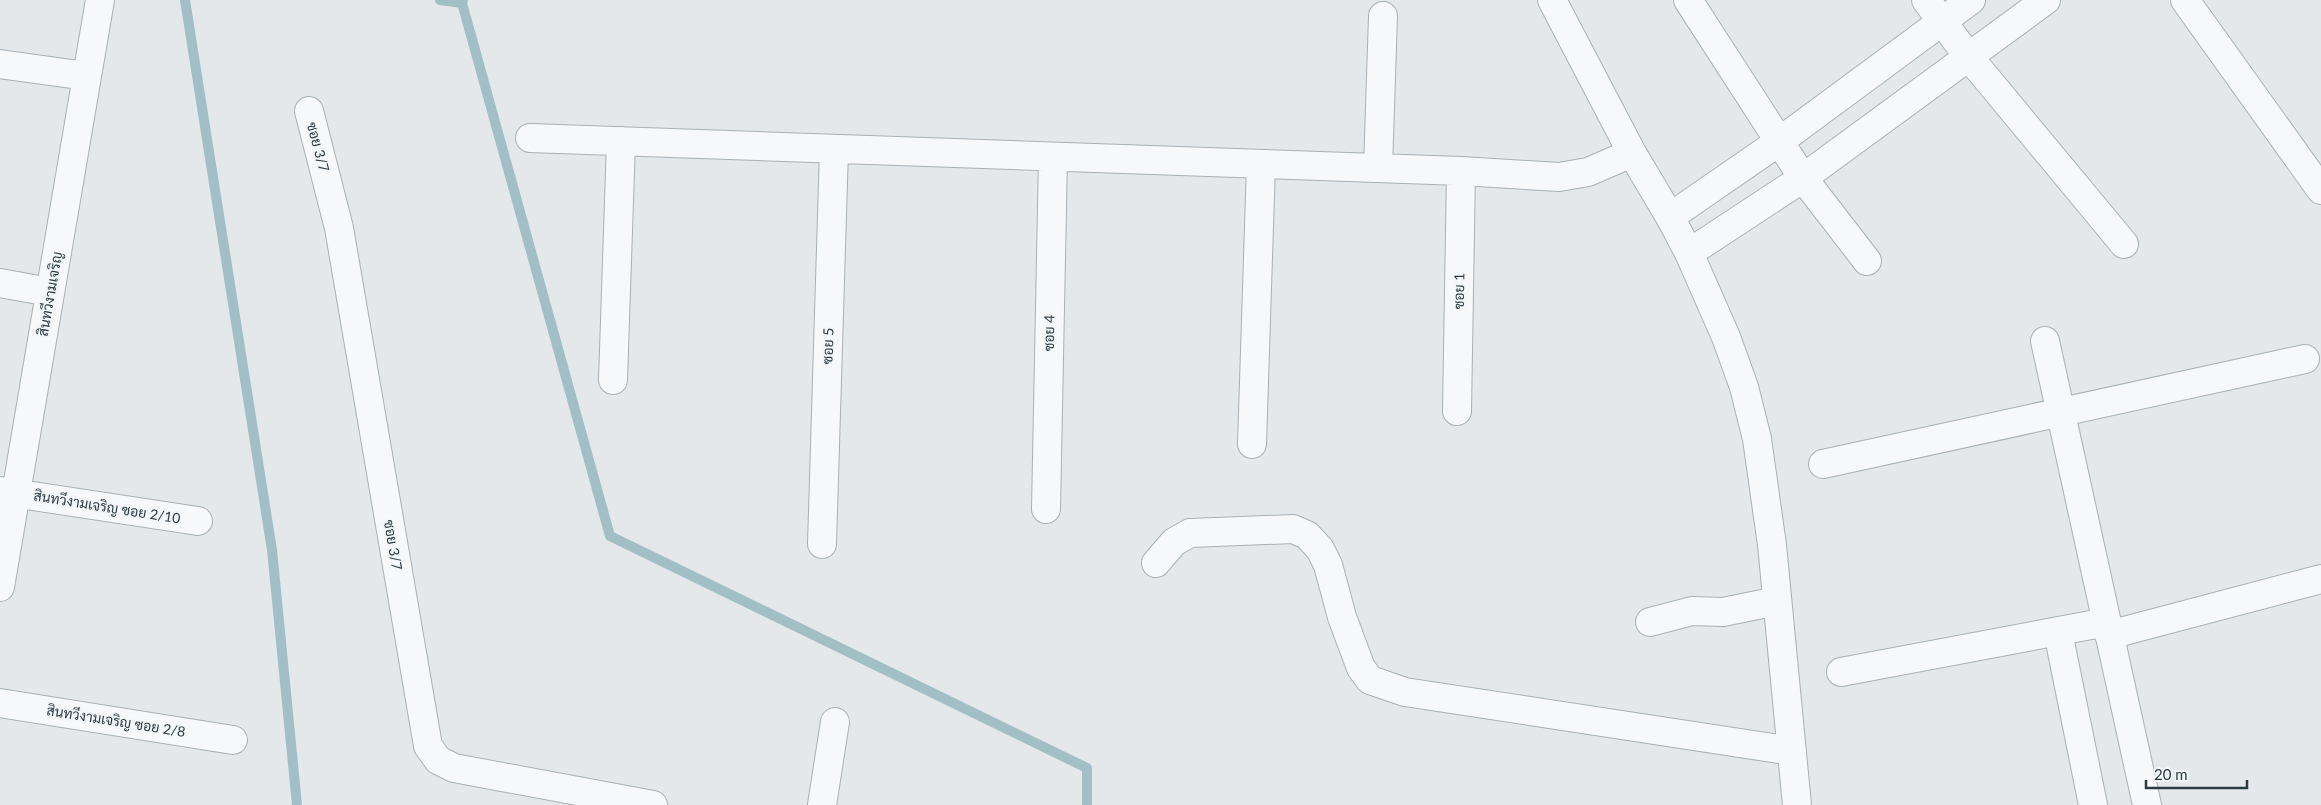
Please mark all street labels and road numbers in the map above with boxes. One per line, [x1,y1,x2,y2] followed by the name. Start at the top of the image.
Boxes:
[304,120,333,174] street label: ซอย 3/7
[34,250,66,338] street label: สินทวีงามเจริญ
[1450,273,1467,309] street label: ซอย 1
[1040,315,1057,351] street label: ซอย 4
[818,327,837,365] street label: ซอย 5
[32,487,182,527] street label: สินทวีงามเจริญ ซอย 2/10
[381,518,406,572] street label: ซอย 3/7
[45,701,187,741] street label: สินทวีงามเจริญ ซอย 2/8

